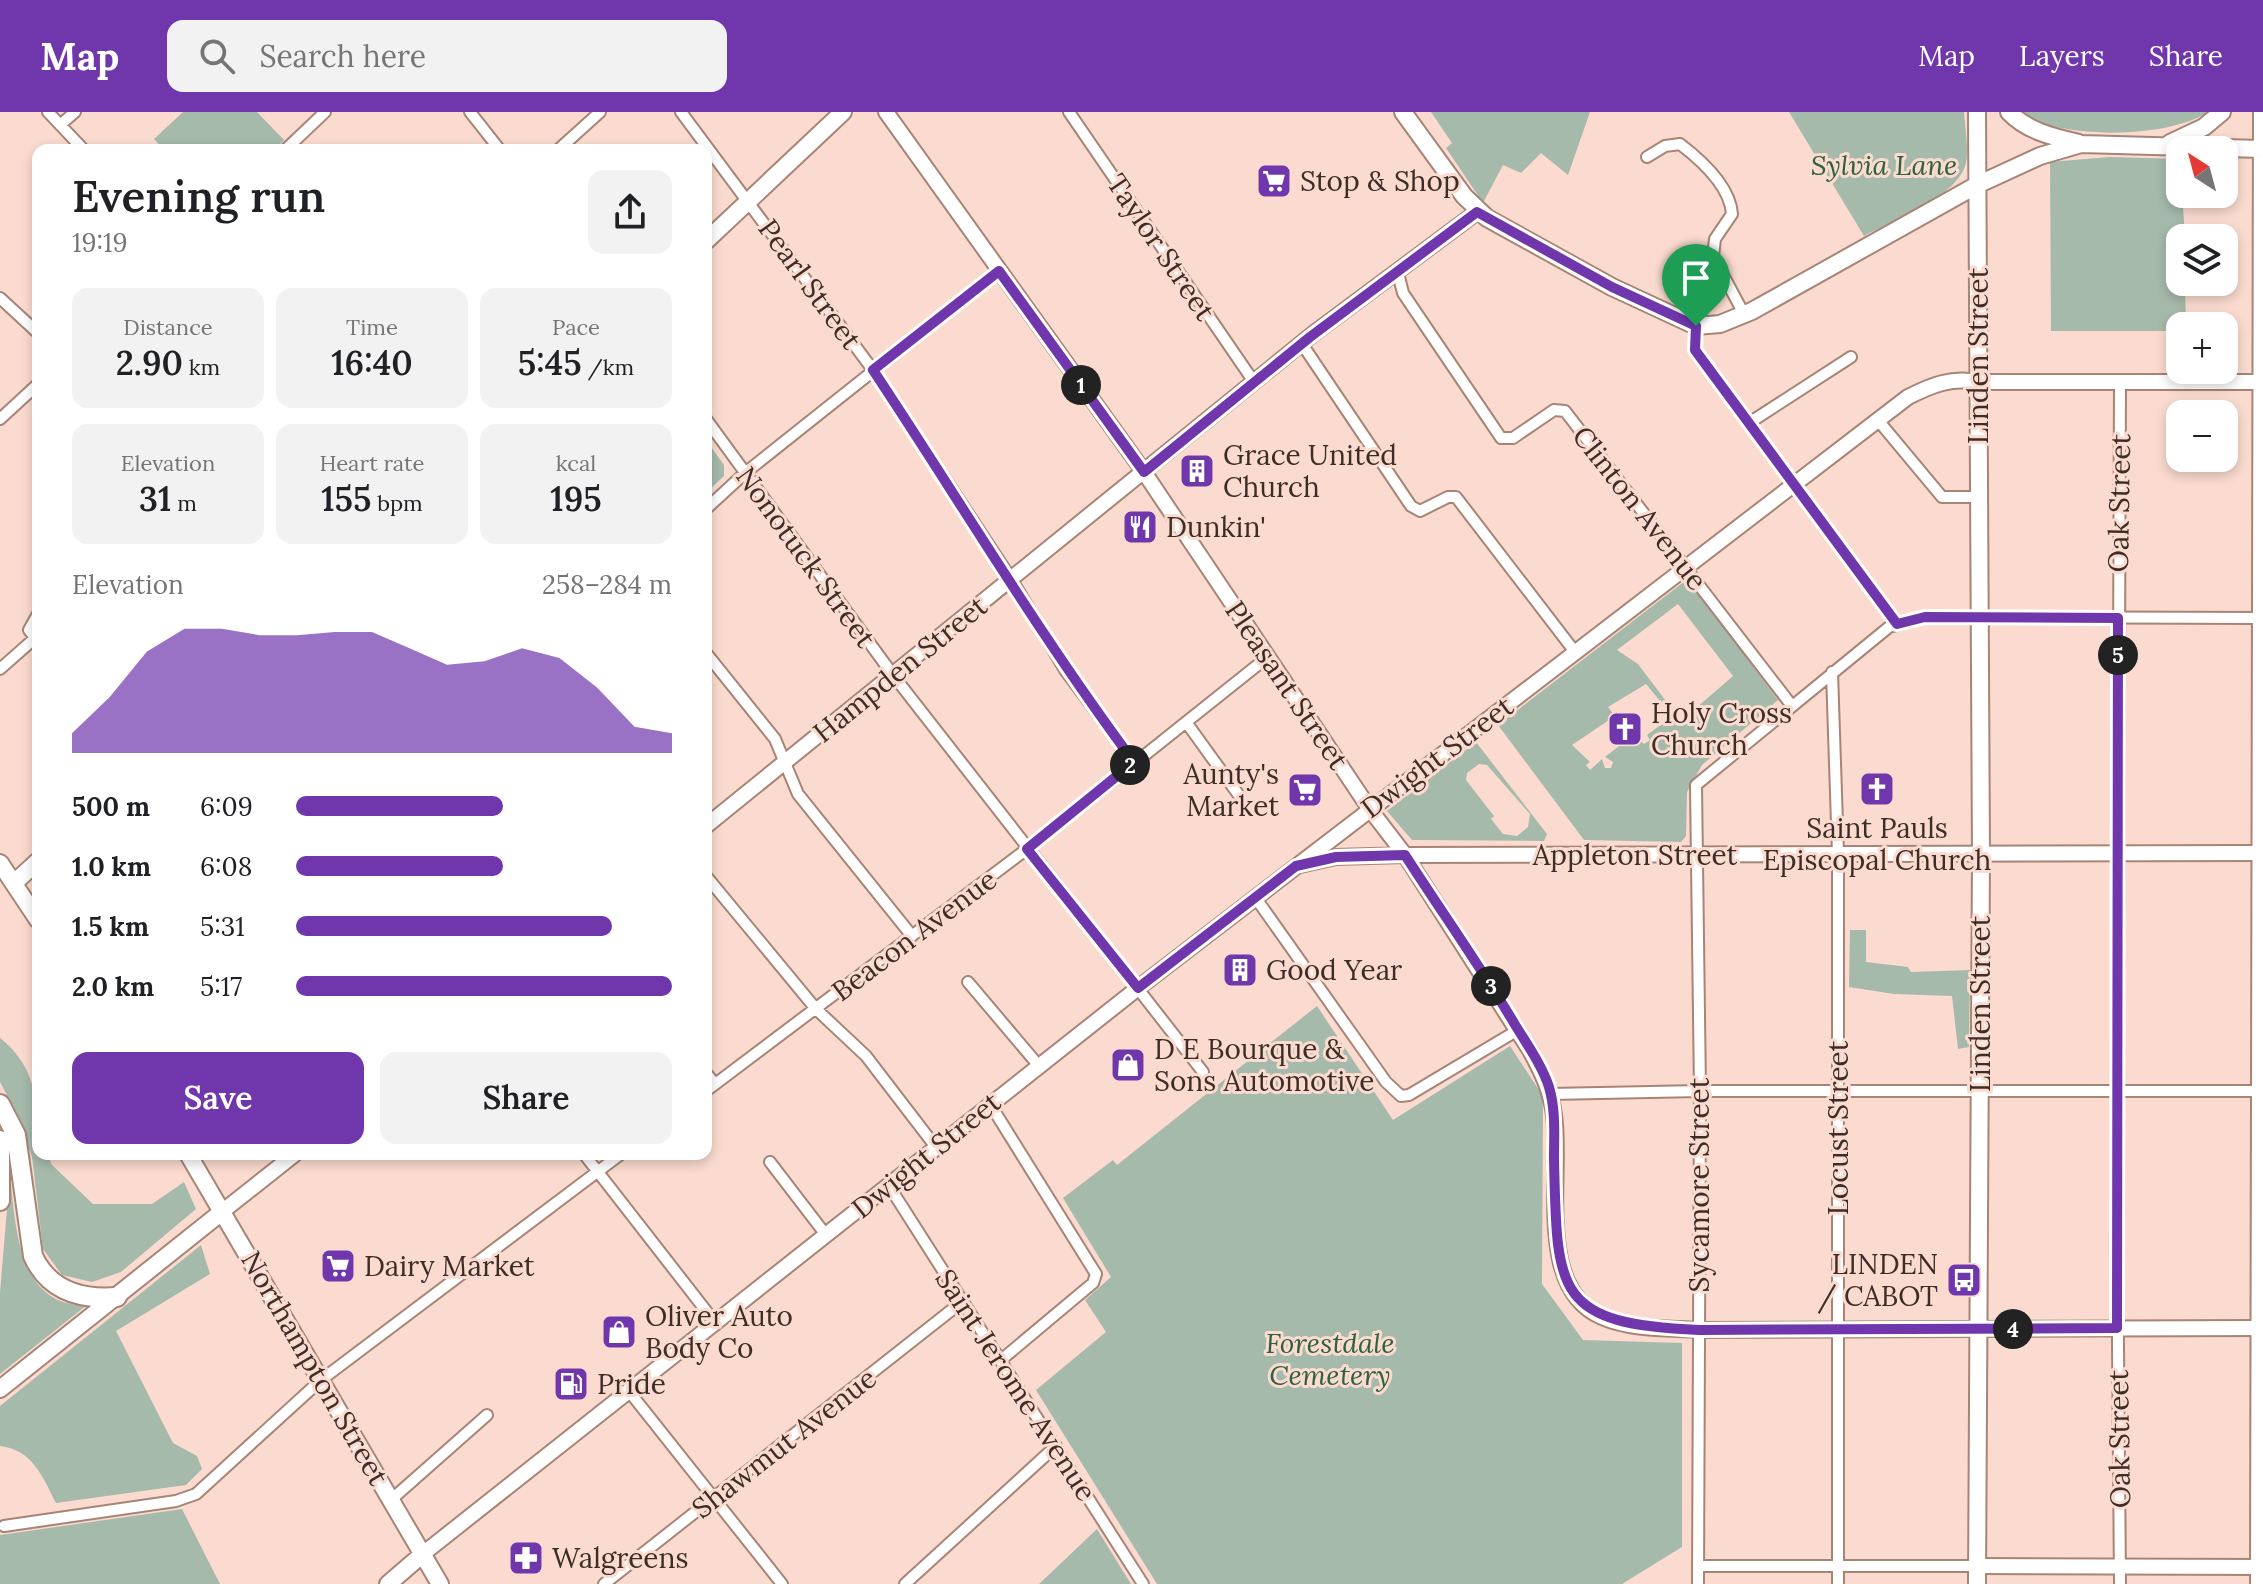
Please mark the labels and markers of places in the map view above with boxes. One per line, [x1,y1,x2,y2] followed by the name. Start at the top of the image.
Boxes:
[1255,162,1293,200] supermarket icon: Stop & Shop
[1300,163,1460,199] place label: Stop & Shop
[1662,244,1730,326] pin
[1061,365,1101,405] pin: 1
[1223,437,1397,505] place label: Grace United Church
[1178,452,1216,490] building icon: Grace United Church
[1121,508,1159,546] restaurant icon: Dunkin'
[1166,509,1266,545] place label: Dunkin'
[2098,635,2138,675] pin: 5
[1651,695,1792,763] place label: Holy Cross Church
[1606,710,1644,748] church icon: Holy Cross Church
[1110,745,1150,785] pin: 2
[1183,756,1279,824] place label: Aunty's Market
[1858,770,1896,808] church icon: Saint Pauls Episcopal Church
[1286,771,1324,809] supermarket icon: Aunty's Market
[1763,810,1991,878] place label: Saint Pauls Episcopal Church
[1221,951,1259,989] building icon: Good Year
[1266,952,1402,988] place label: Good Year
[1471,966,1511,1006] pin: 3
[1154,1031,1374,1099] place label: D E Bourque & Sons Automotive
[1109,1046,1147,1084] shop icon: D E Bourque & Sons Automotive
[1817,1246,1938,1314] place label: LINDEN / CABOT
[319,1247,357,1285] supermarket icon: Dairy Market
[364,1248,535,1284] place label: Dairy Market
[1945,1261,1983,1299] bus stop icon: LINDEN / CABOT
[645,1298,793,1366] place label: Oliver Auto Body Co
[1993,1309,2033,1349] pin: 4
[600,1313,638,1351] shop icon: Oliver Auto Body Co
[552,1365,590,1403] fuel station icon: Pride
[597,1366,666,1402] place label: Pride
[507,1539,545,1577] pharmacy icon: Walgreens
[552,1540,688,1576] place label: Walgreens

